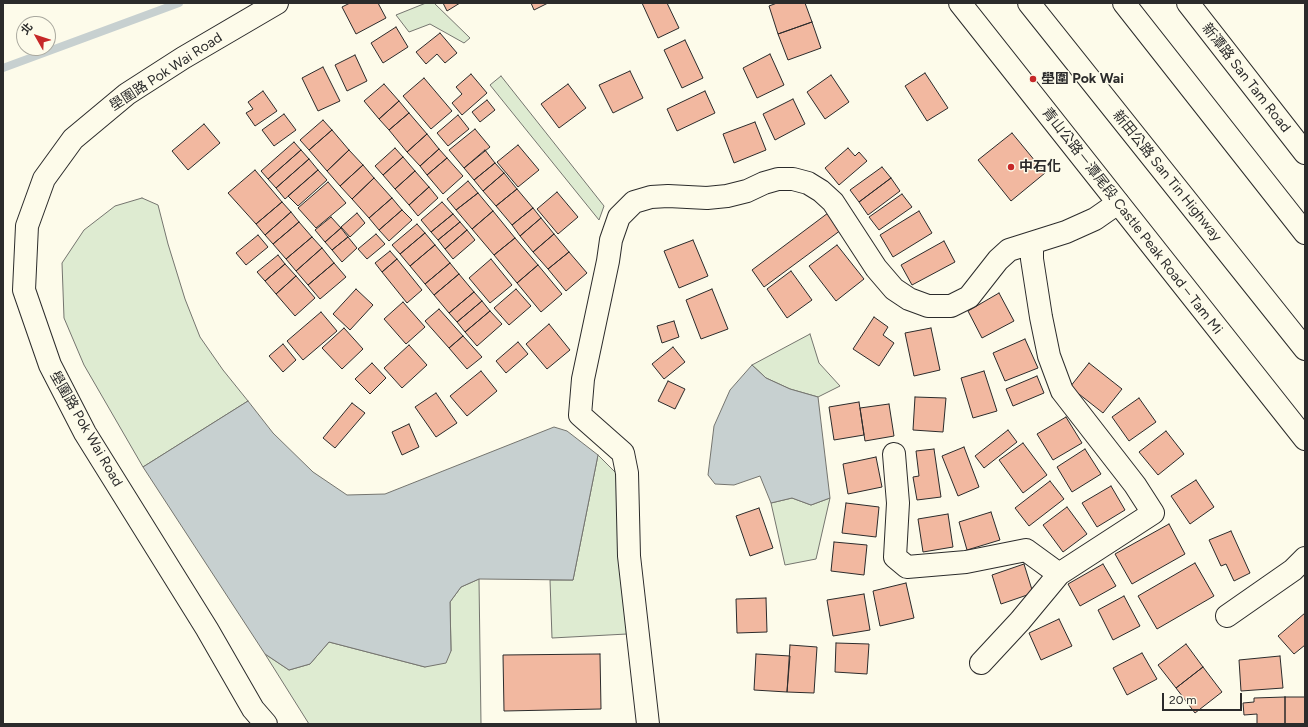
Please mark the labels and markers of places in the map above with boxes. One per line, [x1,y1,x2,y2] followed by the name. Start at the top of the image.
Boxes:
[1041,71,1124,87] place label: 壆圍 Pok Wai
[1028,74,1038,84] marker: 壆圍 Pok Wai
[1019,159,1061,175] place label: 中石化
[1006,162,1016,172] marker: 中石化

